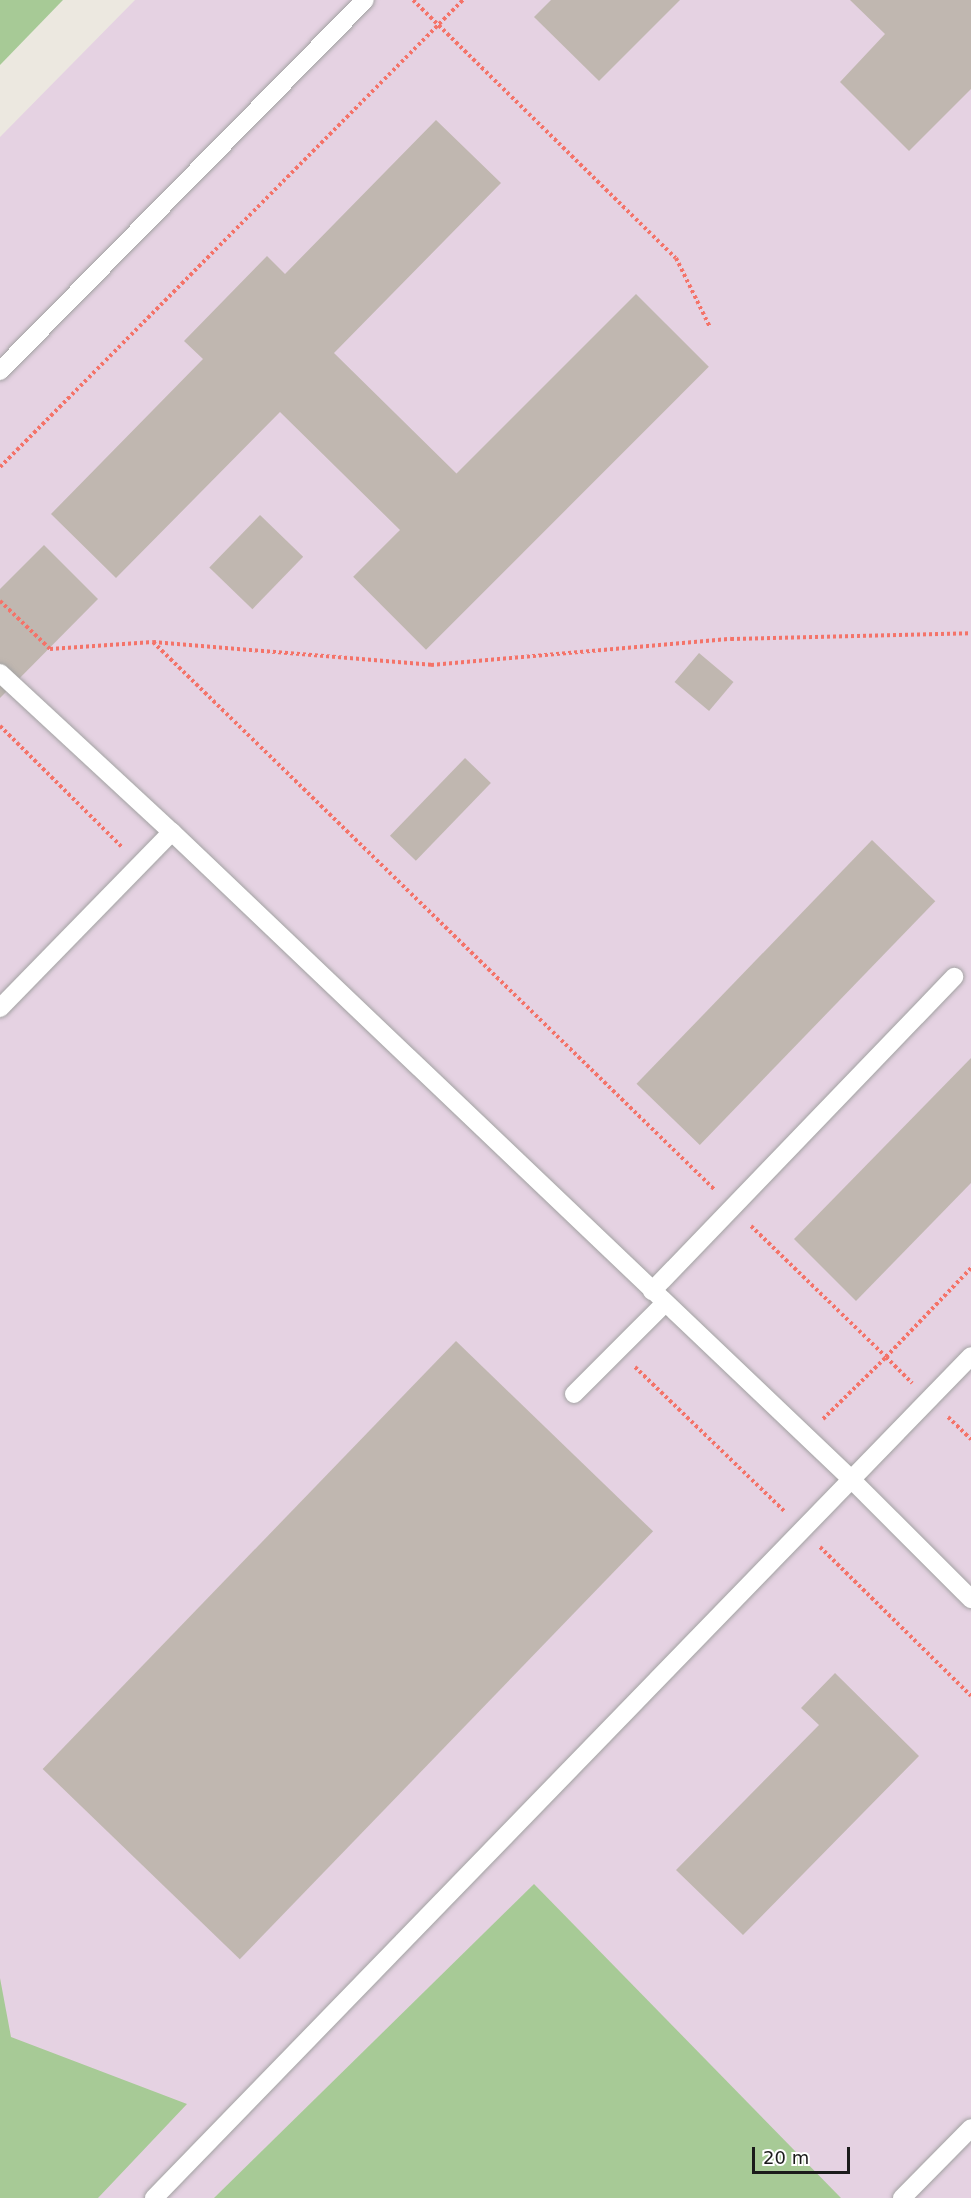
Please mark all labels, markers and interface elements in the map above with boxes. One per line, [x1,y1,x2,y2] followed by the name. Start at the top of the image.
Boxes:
[755,2135,852,2173] scale bar
[763,2147,809,2168] text: 20 m

